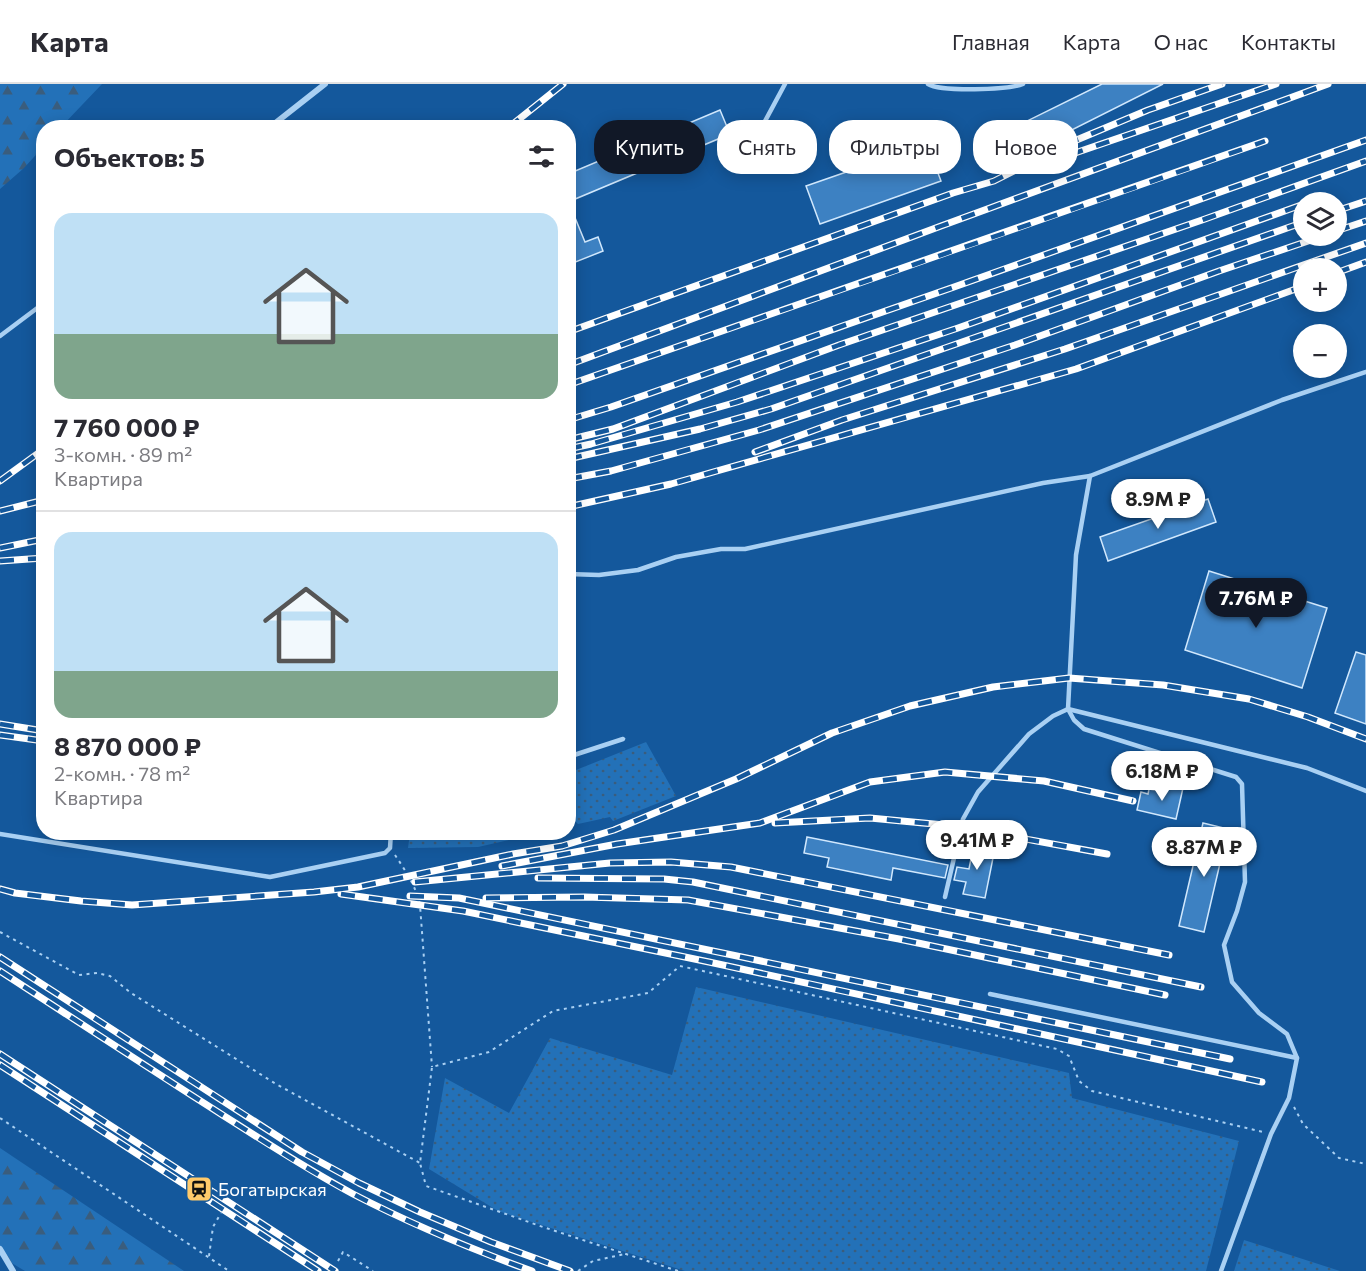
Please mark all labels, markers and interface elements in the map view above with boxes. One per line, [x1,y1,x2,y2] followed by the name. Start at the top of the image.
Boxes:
[30,24,109,58] text: Карта
[952,29,1030,54] text: Главная
[1063,29,1121,54] text: Карта
[1154,29,1208,54] text: О нас
[1241,29,1336,54] text: Контакты
[594,120,705,174] chip: Купить
[717,120,817,174] chip: Снять
[829,120,961,174] chip: Фильтры
[973,120,1078,174] chip: Новое
[525,140,558,173] icon: filters
[54,141,205,172] text: Объектов: 5
[1293,192,1347,378] map controls
[1293,192,1347,246] button: layers
[252,252,360,360] icon: home
[1293,258,1347,312] button: +
[1293,324,1347,378] button: −
[54,411,200,442] text: 7 760 000 ₽
[54,442,192,466] text: 3-комн. · 89 m²
[54,466,143,490] text: Квартира
[1109,479,1207,530] pin: 8.9M ₽
[1125,486,1191,510] text: 8.9M ₽
[252,571,360,679] icon: home
[1201,578,1311,629] pin: 7.76M ₽
[1219,585,1293,609] text: 7.76M ₽
[54,730,201,761] text: 8 870 000 ₽
[1107,751,1217,802] pin: 6.18M ₽
[1125,758,1199,782] text: 6.18M ₽
[54,761,190,785] text: 2-комн. · 78 m²
[54,785,143,809] text: Квартира
[922,820,1032,871] pin: 9.41M ₽
[940,827,1014,851] text: 9.41M ₽
[1149,827,1259,878] pin: 8.87M ₽
[1166,834,1242,858] text: 8.87M ₽
[184,1174,214,1204] station icon: Богатырская
[218,1178,327,1200] place label: Богатырская

